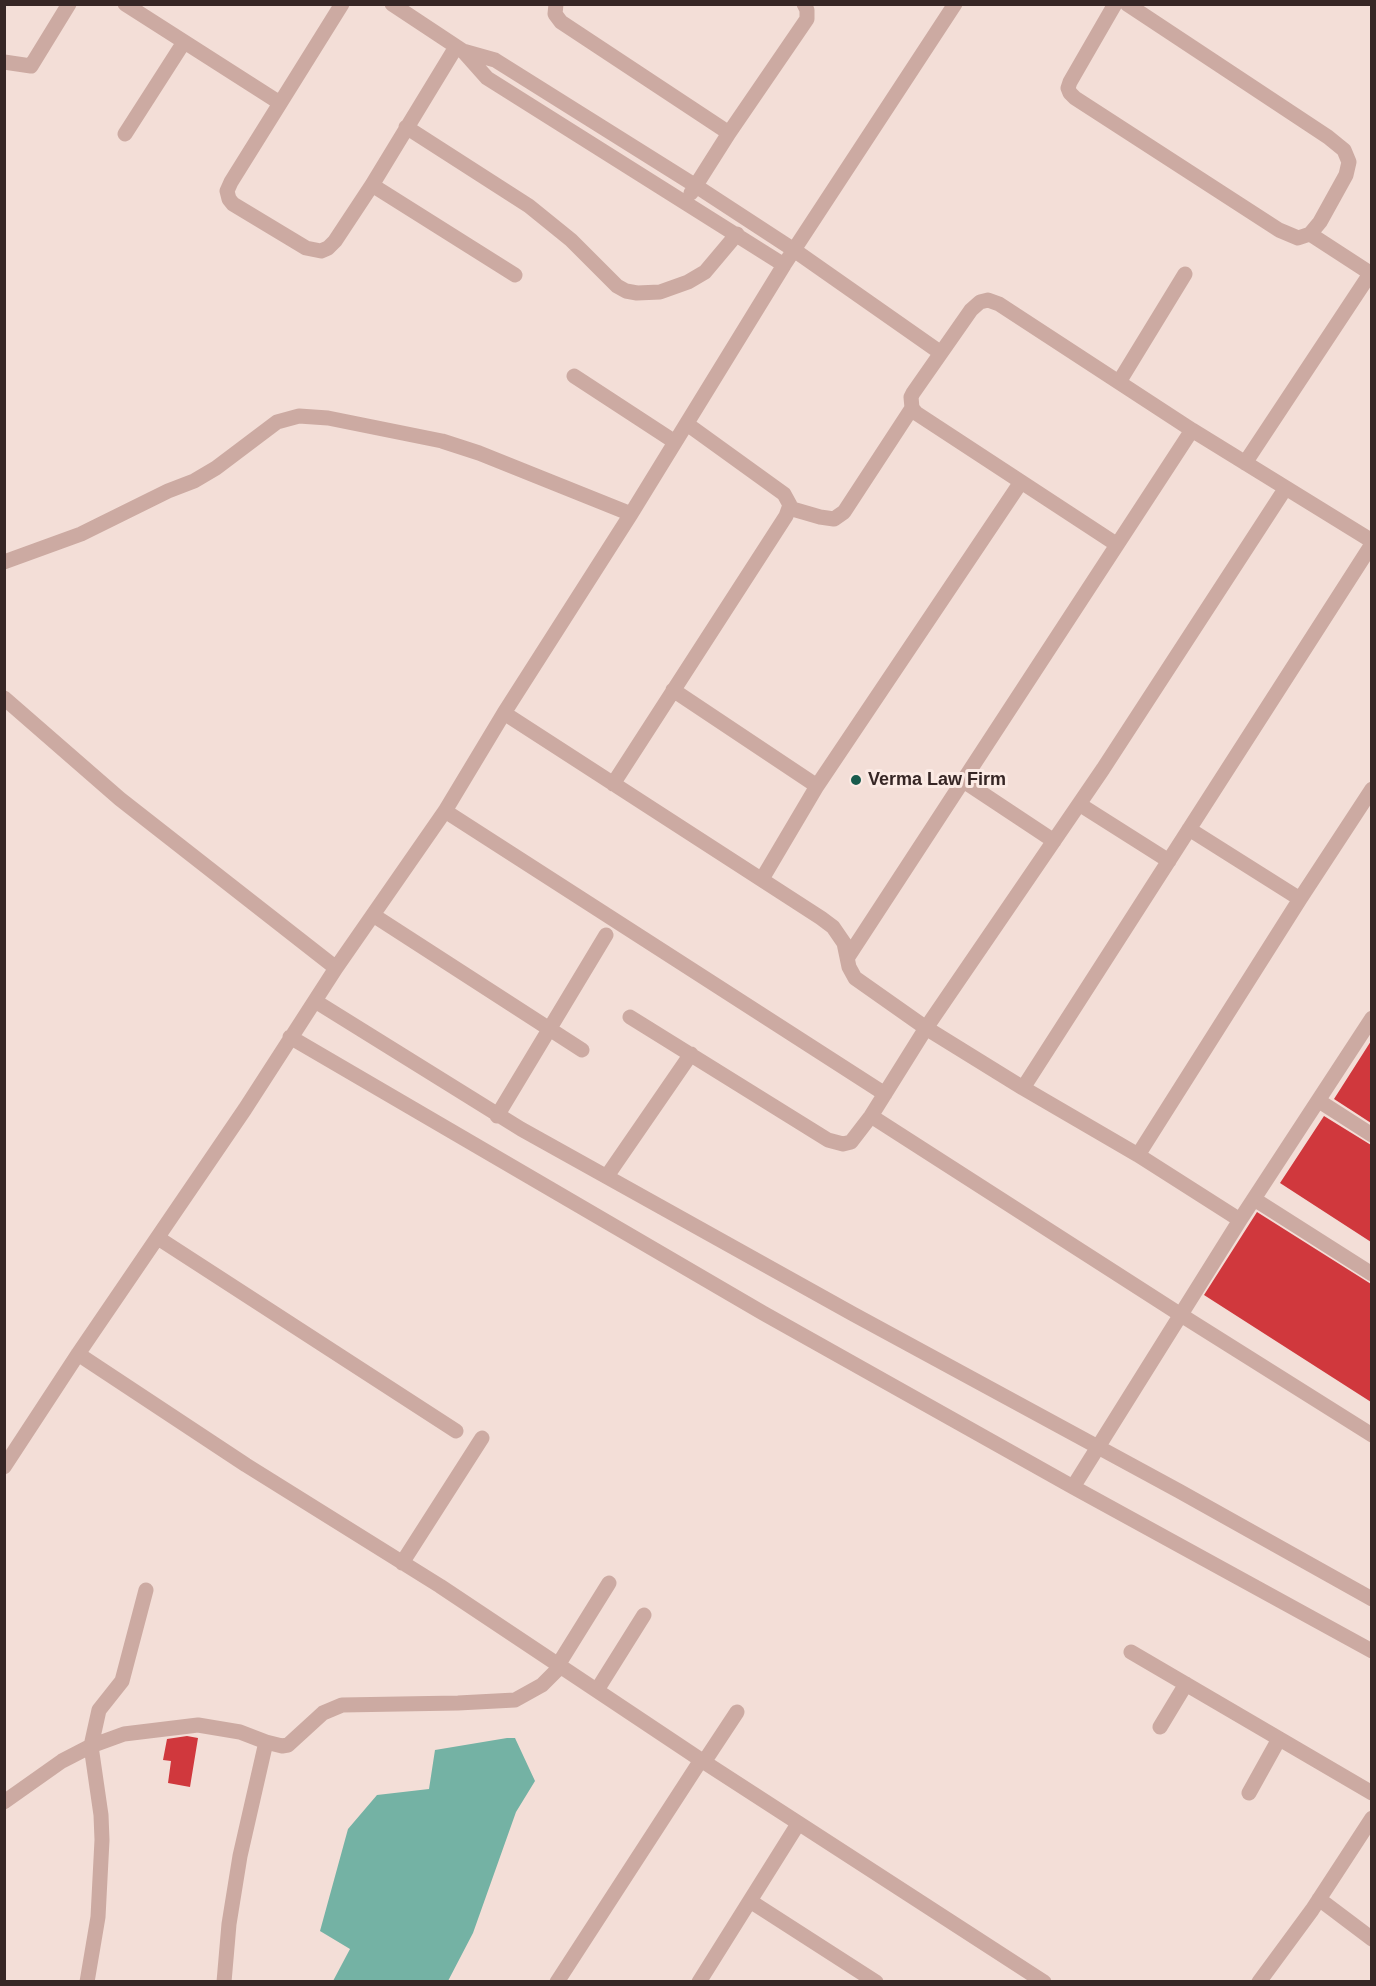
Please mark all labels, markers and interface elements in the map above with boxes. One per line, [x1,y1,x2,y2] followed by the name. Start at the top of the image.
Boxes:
[868,769,1006,791] place label: Verma Law Firm
[849,773,863,787] marker: Verma Law Firm

